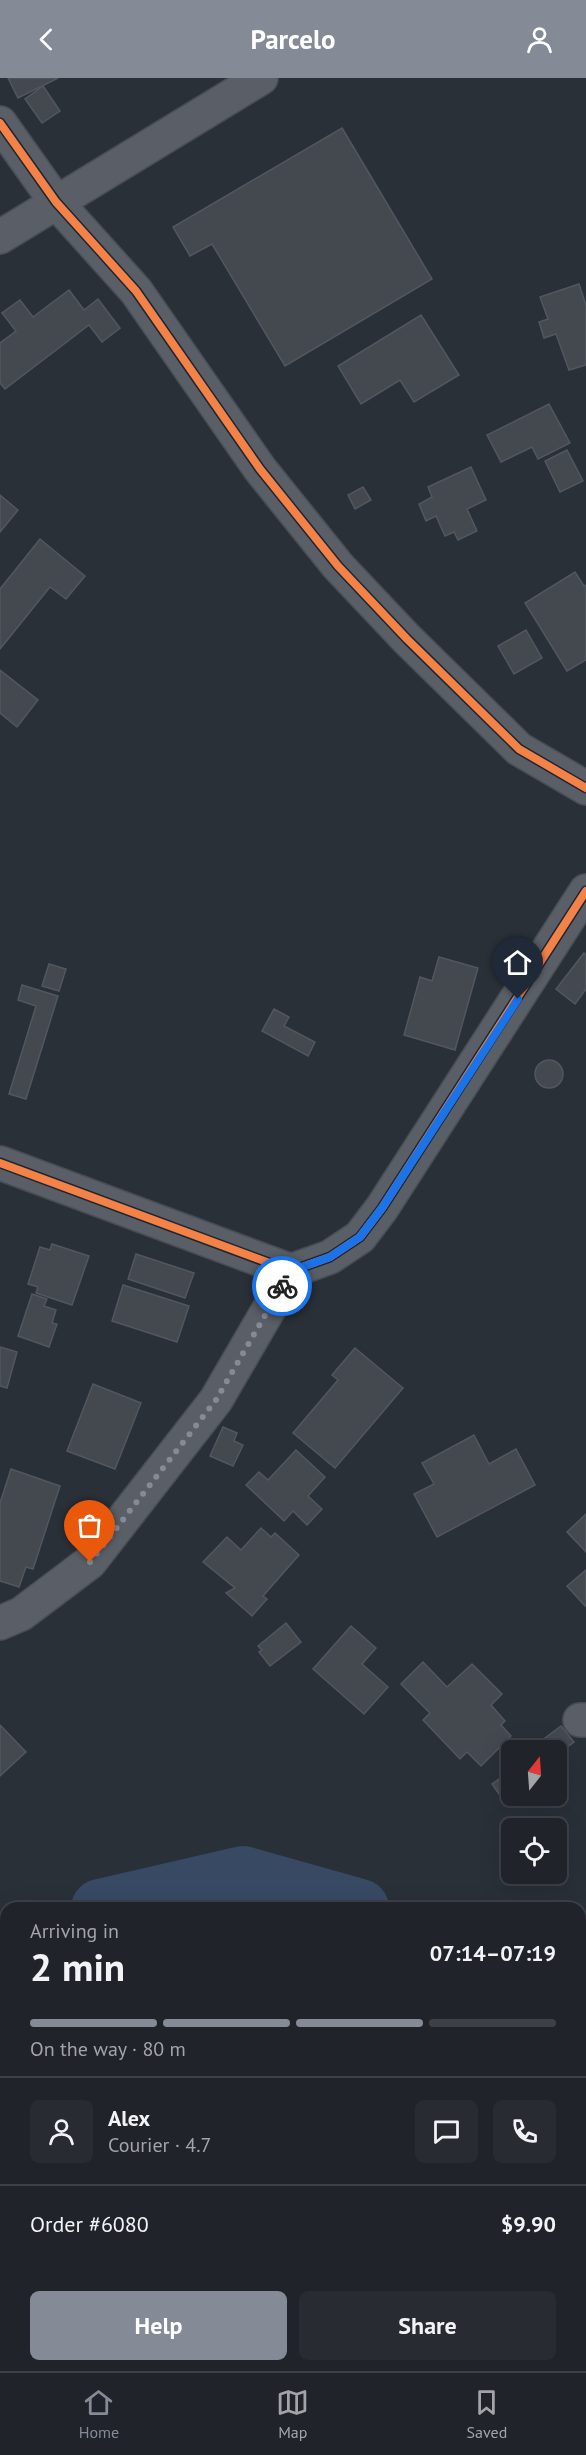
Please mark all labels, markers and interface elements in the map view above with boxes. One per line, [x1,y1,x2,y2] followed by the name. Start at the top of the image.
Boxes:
[251,22,335,56] text: Parcelo
[30,23,63,56] icon: back
[523,23,556,56] icon: person
[492,937,543,999] pin
[501,946,534,979] icon: home
[252,1256,312,1316] courier
[266,1270,299,1303] icon: bike
[64,1500,115,1562] pin
[73,1509,106,1542] icon: bag
[501,1740,567,1806] north arrow
[501,1740,567,1884] map controls
[501,1818,567,1884] button: locate
[30,1918,119,1944] text: Arriving in
[430,1939,556,1967] text: 07:14–07:19
[30,1941,125,1992] text: 2 min
[30,2036,186,2062] text: On the way · 80 m
[30,2100,93,2163] button: person
[415,2100,478,2163] button: chat
[493,2100,556,2163] button: phone
[108,2104,150,2132] text: Alex
[108,2132,211,2158] text: Courier · 4.7
[30,2210,149,2238] text: Order #6080
[501,2210,556,2238] text: $9.90
[30,2291,287,2360] button: Help
[299,2291,556,2360] button: Share
[79,2386,119,2442] tab: Home
[276,2386,309,2442] tab: Map
[467,2386,507,2442] tab: Saved

